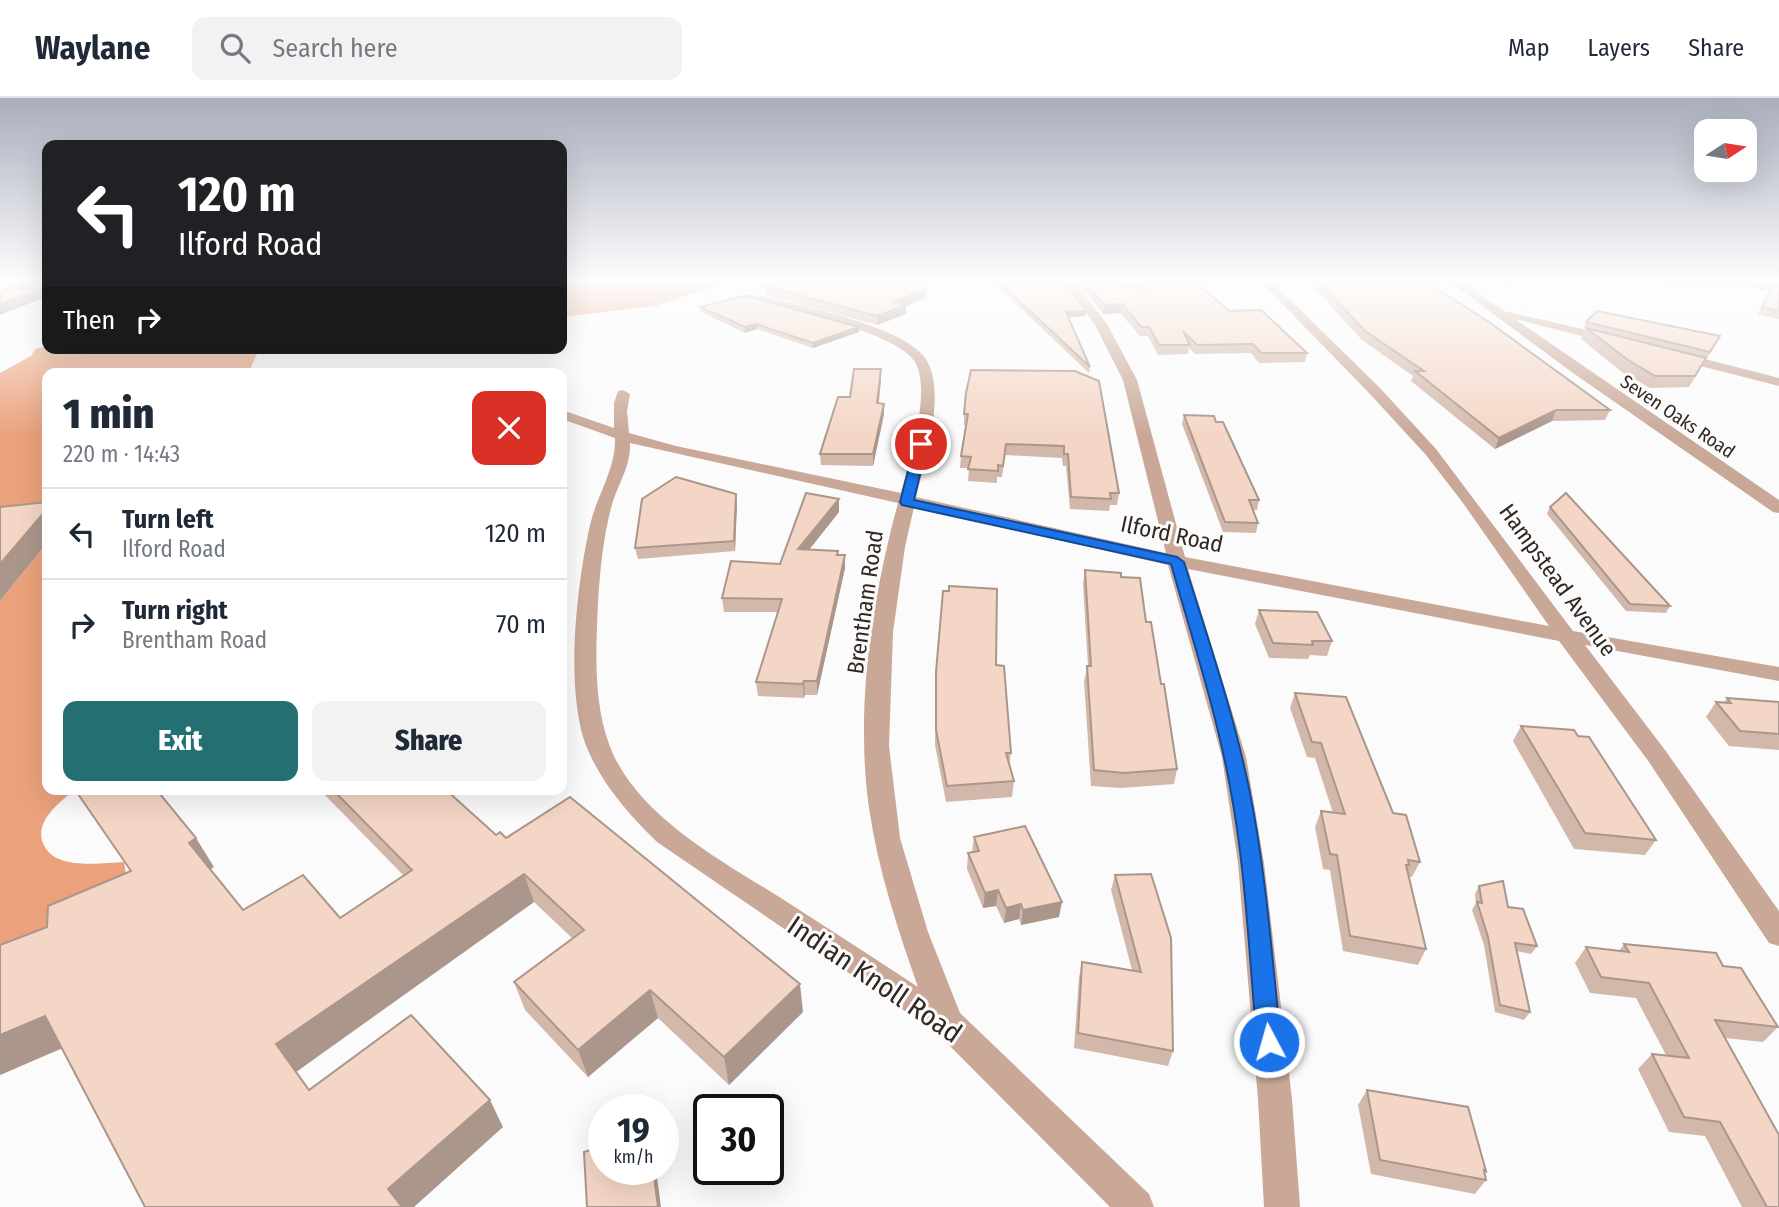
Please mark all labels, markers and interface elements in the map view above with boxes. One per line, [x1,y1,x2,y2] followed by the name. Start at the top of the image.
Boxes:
[192,17,682,80] search box
[35,28,150,68] text: Waylane
[216,29,254,67] icon: search
[272,33,398,64] text: Search here
[1508,34,1550,62] text: Map
[1588,34,1650,62] text: Layers
[1688,34,1744,62] text: Share
[1694,119,1757,182] north arrow
[1694,119,1757,182] map controls
[178,165,296,224] text: 120 m
[63,168,154,259] icon: left
[178,225,322,263] text: Ilford Road
[129,301,167,339] icon: right
[63,305,115,336] text: Then
[1616,370,1739,463] street label: Seven Oaks Road
[63,389,154,439] text: 1 min
[472,391,546,465] button: close
[891,414,951,474] pin
[902,425,940,463] icon: arrive
[63,440,180,468] text: 220 m · 14:43
[1493,498,1623,662] street label: Hampstead Avenue
[122,504,214,535] text: Turn left
[1118,510,1226,558] street label: Ilford Road
[63,515,101,553] icon: left
[485,518,546,549] text: 120 m
[841,528,889,676] street label: Brentham Road
[122,535,226,563] text: Ilford Road
[122,595,228,626] text: Turn right
[63,606,101,644] icon: right
[496,609,546,640] text: 70 m
[122,626,267,654] text: Brentham Road
[63,701,298,781] button: Exit
[312,701,546,781] button: Share
[781,909,968,1050] street label: Indian Knoll Road
[1232,1005,1306,1079] position arrow
[693,1094,784,1185] speed limit sign: 30
[617,1109,650,1151] text: 19
[613,1146,654,1168] text: km/h

